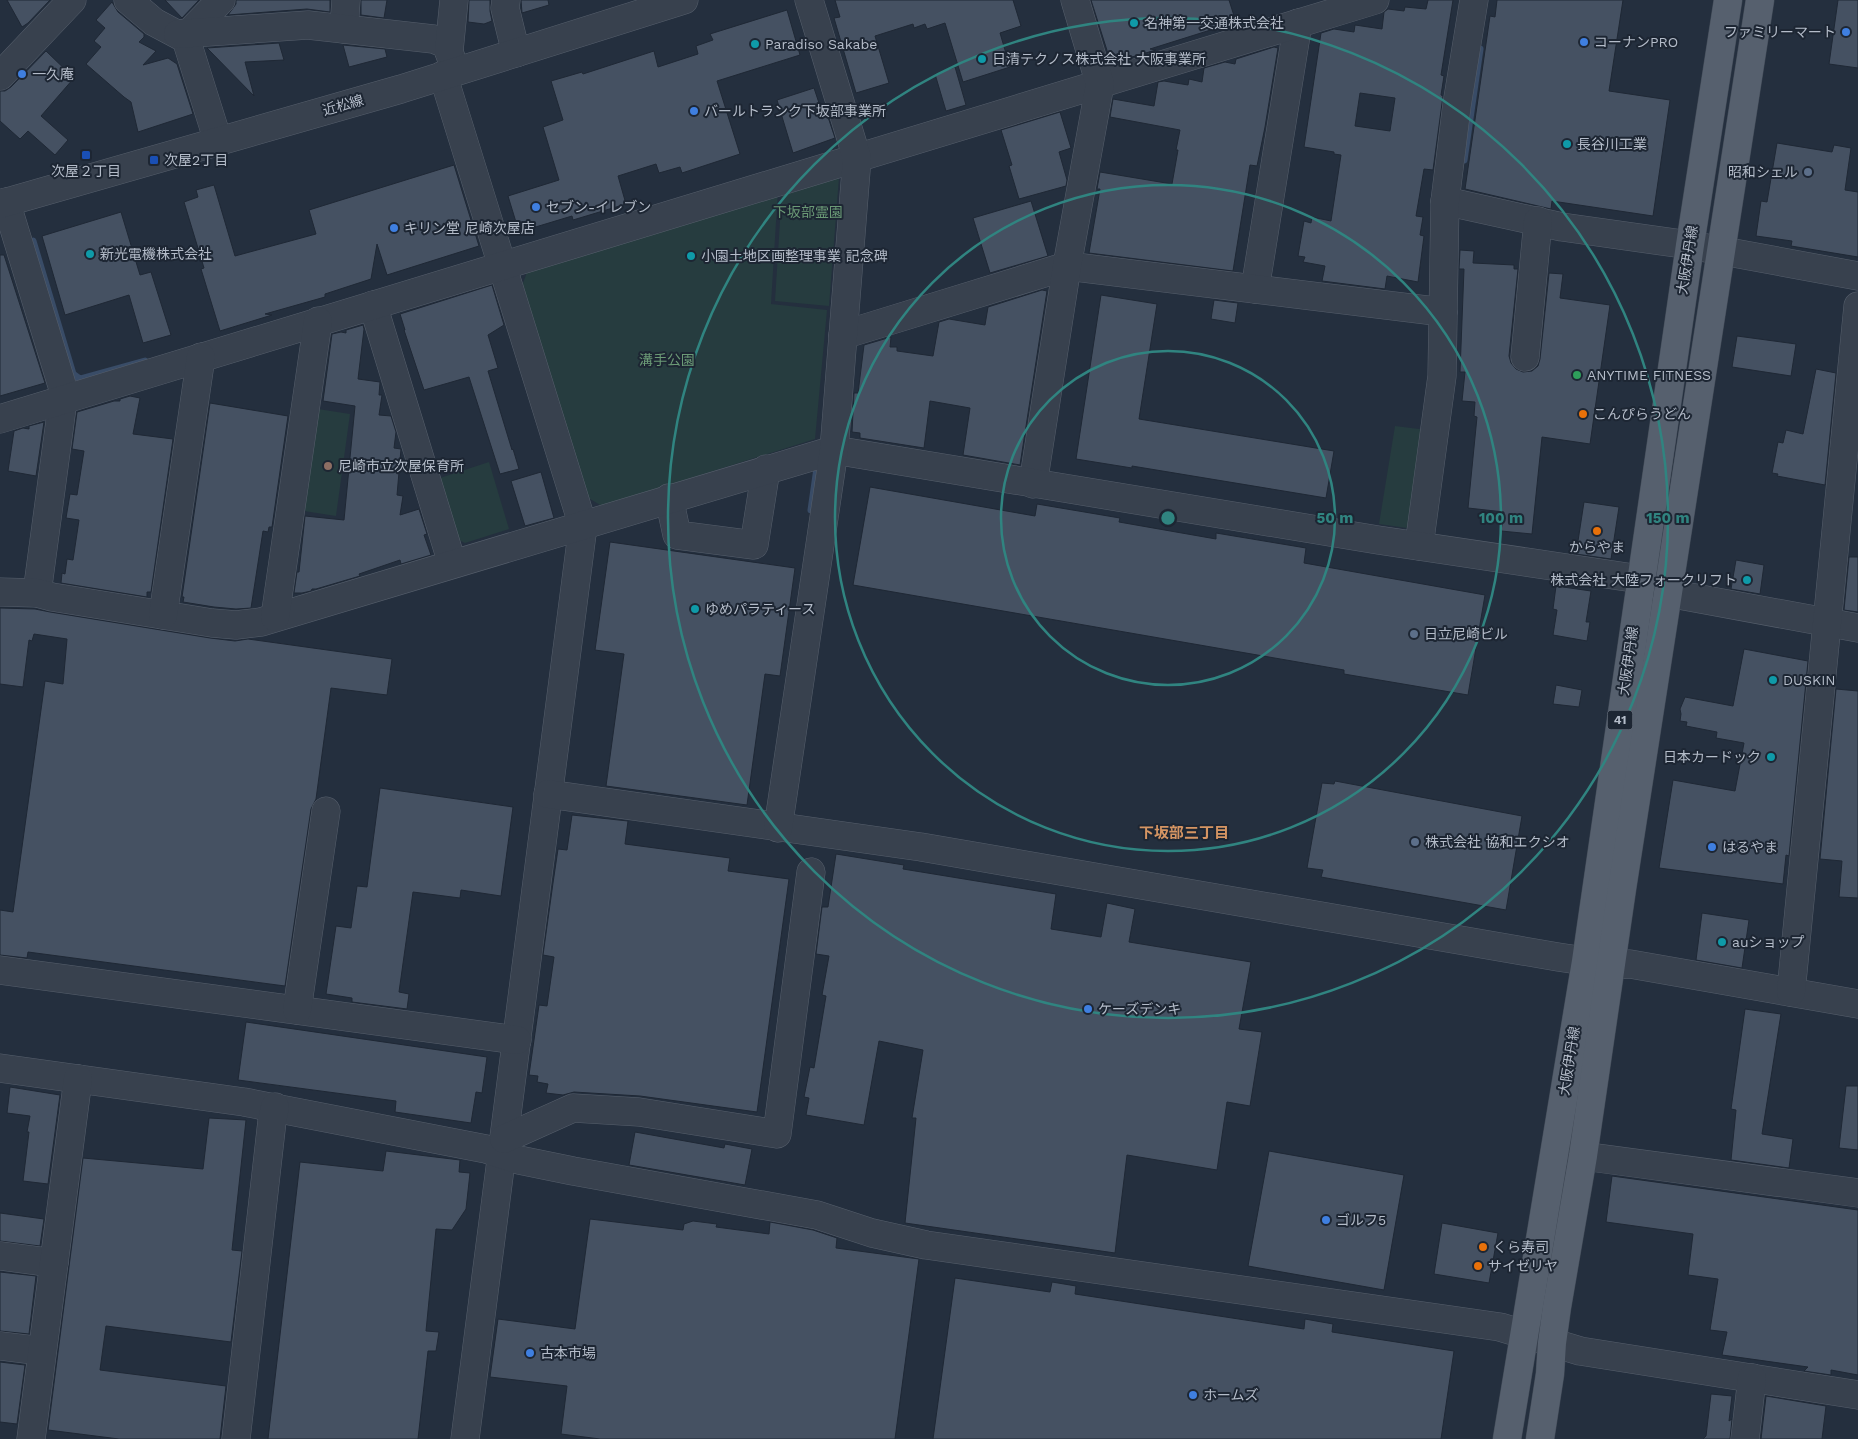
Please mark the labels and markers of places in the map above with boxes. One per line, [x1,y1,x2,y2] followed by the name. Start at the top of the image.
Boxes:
[1144,15,1284,31] place label: 名神第一交通株式会社
[1128,17,1140,29] marker: 名神第一交通株式会社
[1724,24,1836,40] place label: ファミリーマート
[1840,26,1852,38] marker: ファミリーマート
[1594,34,1678,50] place label: コーナンPRO
[765,36,877,52] place label: Paradiso Sakabe
[1578,36,1590,48] marker: コーナンPRO
[749,38,761,50] marker: Paradiso Sakabe
[992,51,1206,67] place label: 日清テクノス株式会社 大阪事業所
[976,53,988,65] marker: 日清テクノス株式会社 大阪事業所
[32,66,74,82] place label: 一久庵
[16,68,28,80] marker: 一久庵
[704,103,886,119] place label: バールトランク下坂部事業所
[688,105,700,117] marker: バールトランク下坂部事業所
[1577,136,1647,152] place label: 長谷川工業
[1561,138,1573,150] marker: 長谷川工業
[80,149,92,161] marker: 次屋２丁目
[164,152,228,168] place label: 次屋2丁目
[148,154,160,166] marker: 次屋2丁目
[51,163,121,179] place label: 次屋２丁目
[1728,164,1798,180] place label: 昭和シェル
[1802,166,1814,178] marker: 昭和シェル
[546,199,651,215] place label: セブン-イレブン
[530,201,542,213] marker: セブン-イレブン
[404,220,535,236] place label: キリン堂 尼崎次屋店
[388,222,400,234] marker: キリン堂 尼崎次屋店
[100,246,212,262] place label: 新光電機株式会社
[84,248,96,260] marker: 新光電機株式会社
[701,248,888,264] place label: 小園土地区画整理事業 記念碑
[685,250,697,262] marker: 小園土地区画整理事業 記念碑
[1587,367,1711,383] place label: ANYTIME FITNESS
[1571,369,1583,381] marker: ANYTIME FITNESS
[1593,406,1691,422] place label: こんぴらうどん
[1577,408,1589,420] marker: こんぴらうどん
[338,458,464,474] place label: 尼崎市立次屋保育所
[322,460,334,472] marker: 尼崎市立次屋保育所
[1159,509,1177,527] centre of rings
[1591,525,1603,537] marker: からやま
[1569,539,1625,555] place label: からやま
[1550,572,1737,588] place label: 株式会社 大陸フォークリフト
[1741,574,1753,586] marker: 株式会社 大陸フォークリフト
[705,601,815,617] place label: ゆめパラティース
[689,603,701,615] marker: ゆめパラティース
[1424,626,1508,642] place label: 日立尼崎ビル
[1408,628,1420,640] marker: 日立尼崎ビル
[1783,672,1836,688] place label: DUSKIN
[1767,674,1779,686] marker: DUSKIN
[1663,749,1761,765] place label: 日本カードック
[1765,751,1777,763] marker: 日本カードック
[1425,834,1570,850] place label: 株式会社 協和エクシオ
[1409,836,1421,848] marker: 株式会社 協和エクシオ
[1722,839,1778,855] place label: はるやま
[1706,841,1718,853] marker: はるやま
[1732,934,1805,950] place label: auショップ
[1716,936,1728,948] marker: auショップ
[1098,1001,1181,1017] place label: ケーズデンキ
[1082,1003,1094,1015] marker: ケーズデンキ
[1336,1212,1386,1228] place label: ゴルフ5
[1320,1214,1332,1226] marker: ゴルフ5
[1493,1239,1549,1255] place label: くら寿司
[1477,1241,1489,1253] marker: くら寿司
[1488,1258,1558,1274] place label: サイゼリヤ
[1472,1260,1484,1272] marker: サイゼリヤ
[540,1345,596,1361] place label: 古本市場
[524,1347,536,1359] marker: 古本市場
[1203,1387,1259,1403] place label: ホームズ
[1187,1389,1199,1401] marker: ホームズ

